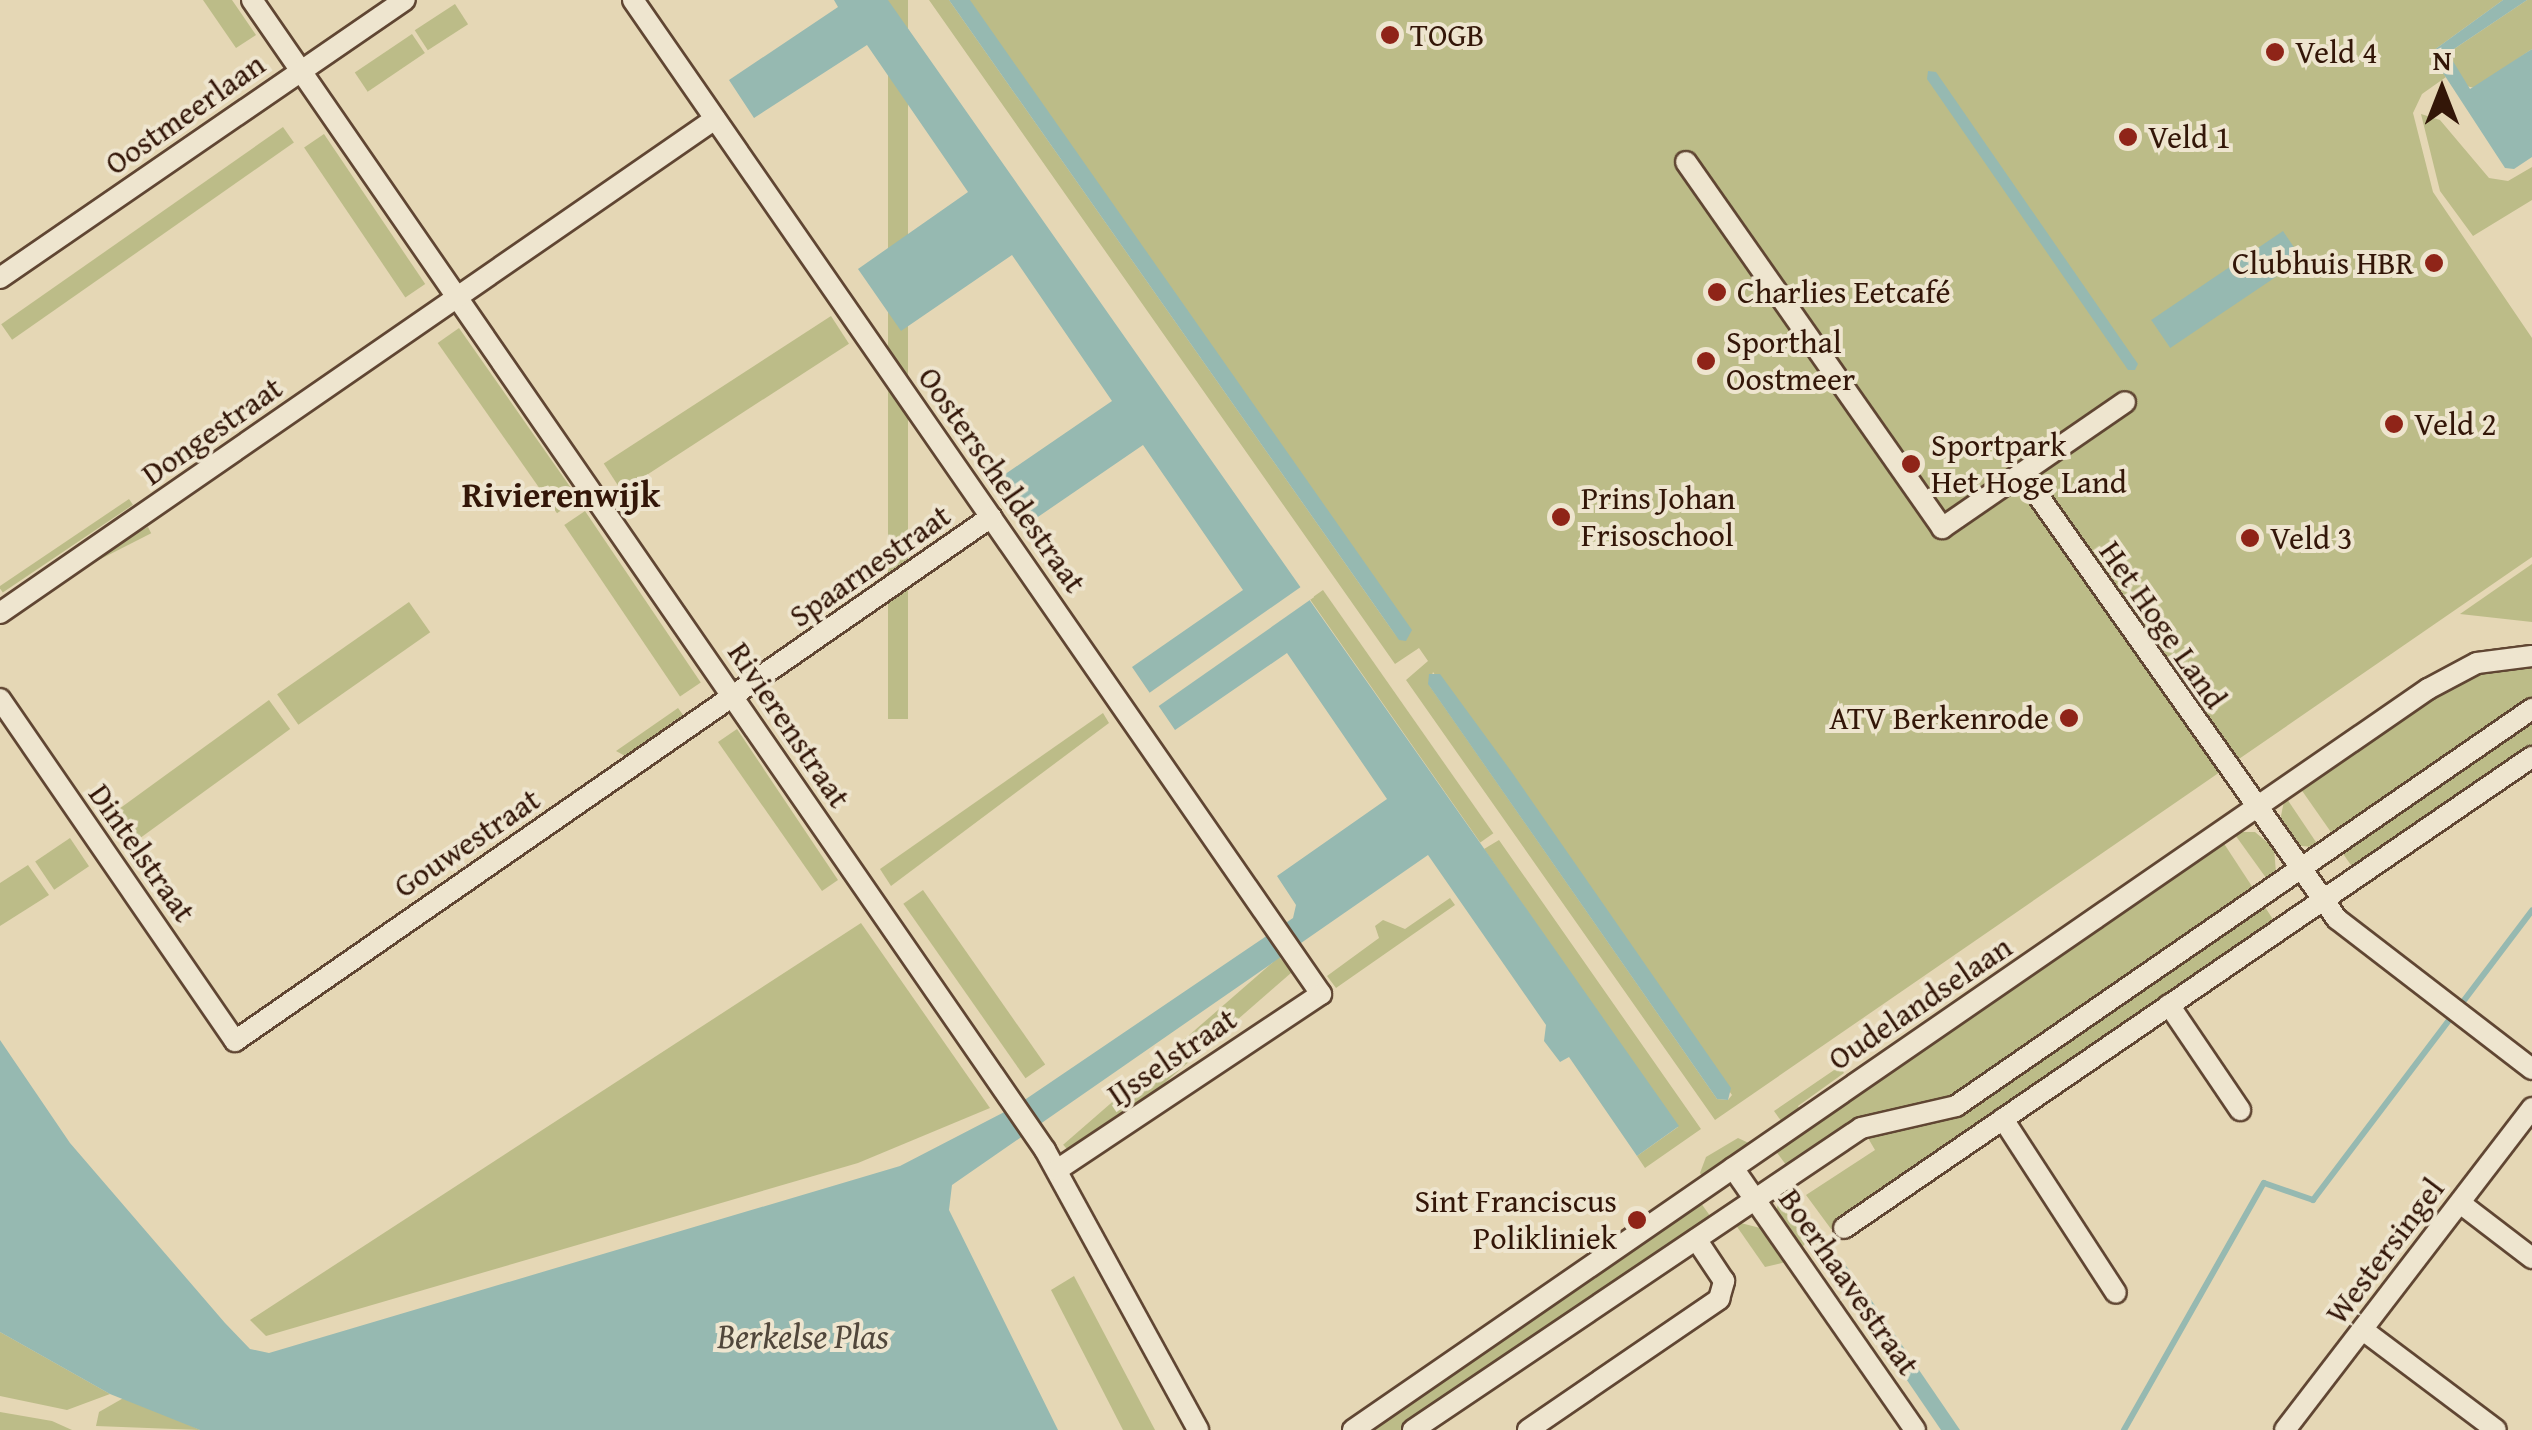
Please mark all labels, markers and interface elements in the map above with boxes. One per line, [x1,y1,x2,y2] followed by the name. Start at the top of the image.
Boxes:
[1410,16,1484,54] place label: TOGB
[1379,24,1401,46] marker: TOGB
[2295,33,2378,71] place label: Veld 4
[2433,39,2451,80] text: N
[2392,40,2492,140] north arrow
[2264,41,2286,63] marker: Veld 4
[98,45,272,183] street label: Oostmeerlaan
[2148,118,2231,156] place label: Veld 1
[2117,126,2139,148] marker: Veld 1
[2232,244,2414,282] place label: Clubhuis HBR
[2423,252,2445,274] marker: Clubhuis HBR
[1737,273,1950,311] place label: Charlies Eetcafé
[1706,281,1728,303] marker: Charlies Eetcafé
[1726,324,1855,399] place label: Sporthal Oostmeer
[1695,350,1717,372] marker: Sporthal Oostmeer
[910,360,1094,600] street label: Oosterscheldestraat
[134,368,290,494] street label: Dongestraat
[2414,405,2497,443] place label: Veld 2
[2383,413,2405,435] marker: Veld 2
[1931,427,2127,502] place label: Sportpark Het Hoge Land
[1900,453,1922,475] marker: Sportpark Het Hoge Land
[462,474,660,516] district label: Rivierenwijk
[1581,480,1736,555] place label: Prins Johan Frisoschool
[782,496,958,636] street label: Spaarnestraat
[1550,506,1572,528] marker: Prins Johan Frisoschool
[2270,519,2353,557] place label: Veld 3
[2239,527,2261,549] marker: Veld 3
[2091,534,2235,716] street label: Het Hoge Land
[720,635,858,815] street label: Rivierenstraat
[1829,699,2049,737] place label: ATV Berkenrode
[2058,707,2080,729] marker: ATV Berkenrode
[80,776,204,930] street label: Dintelstraat
[387,780,547,906] street label: Gouwestraat
[1821,928,2019,1078] street label: Oudelandselaan
[1100,1000,1244,1114] street label: IJsselstraat
[2318,1170,2452,1332] street label: Westersingel
[1770,1181,1928,1383] street label: Boerhaavestraat
[1414,1183,1617,1258] place label: Sint Franciscus Polikliniek
[1626,1209,1648,1231] marker: Sint Franciscus Polikliniek
[717,1315,889,1357] water label: Berkelse Plas

